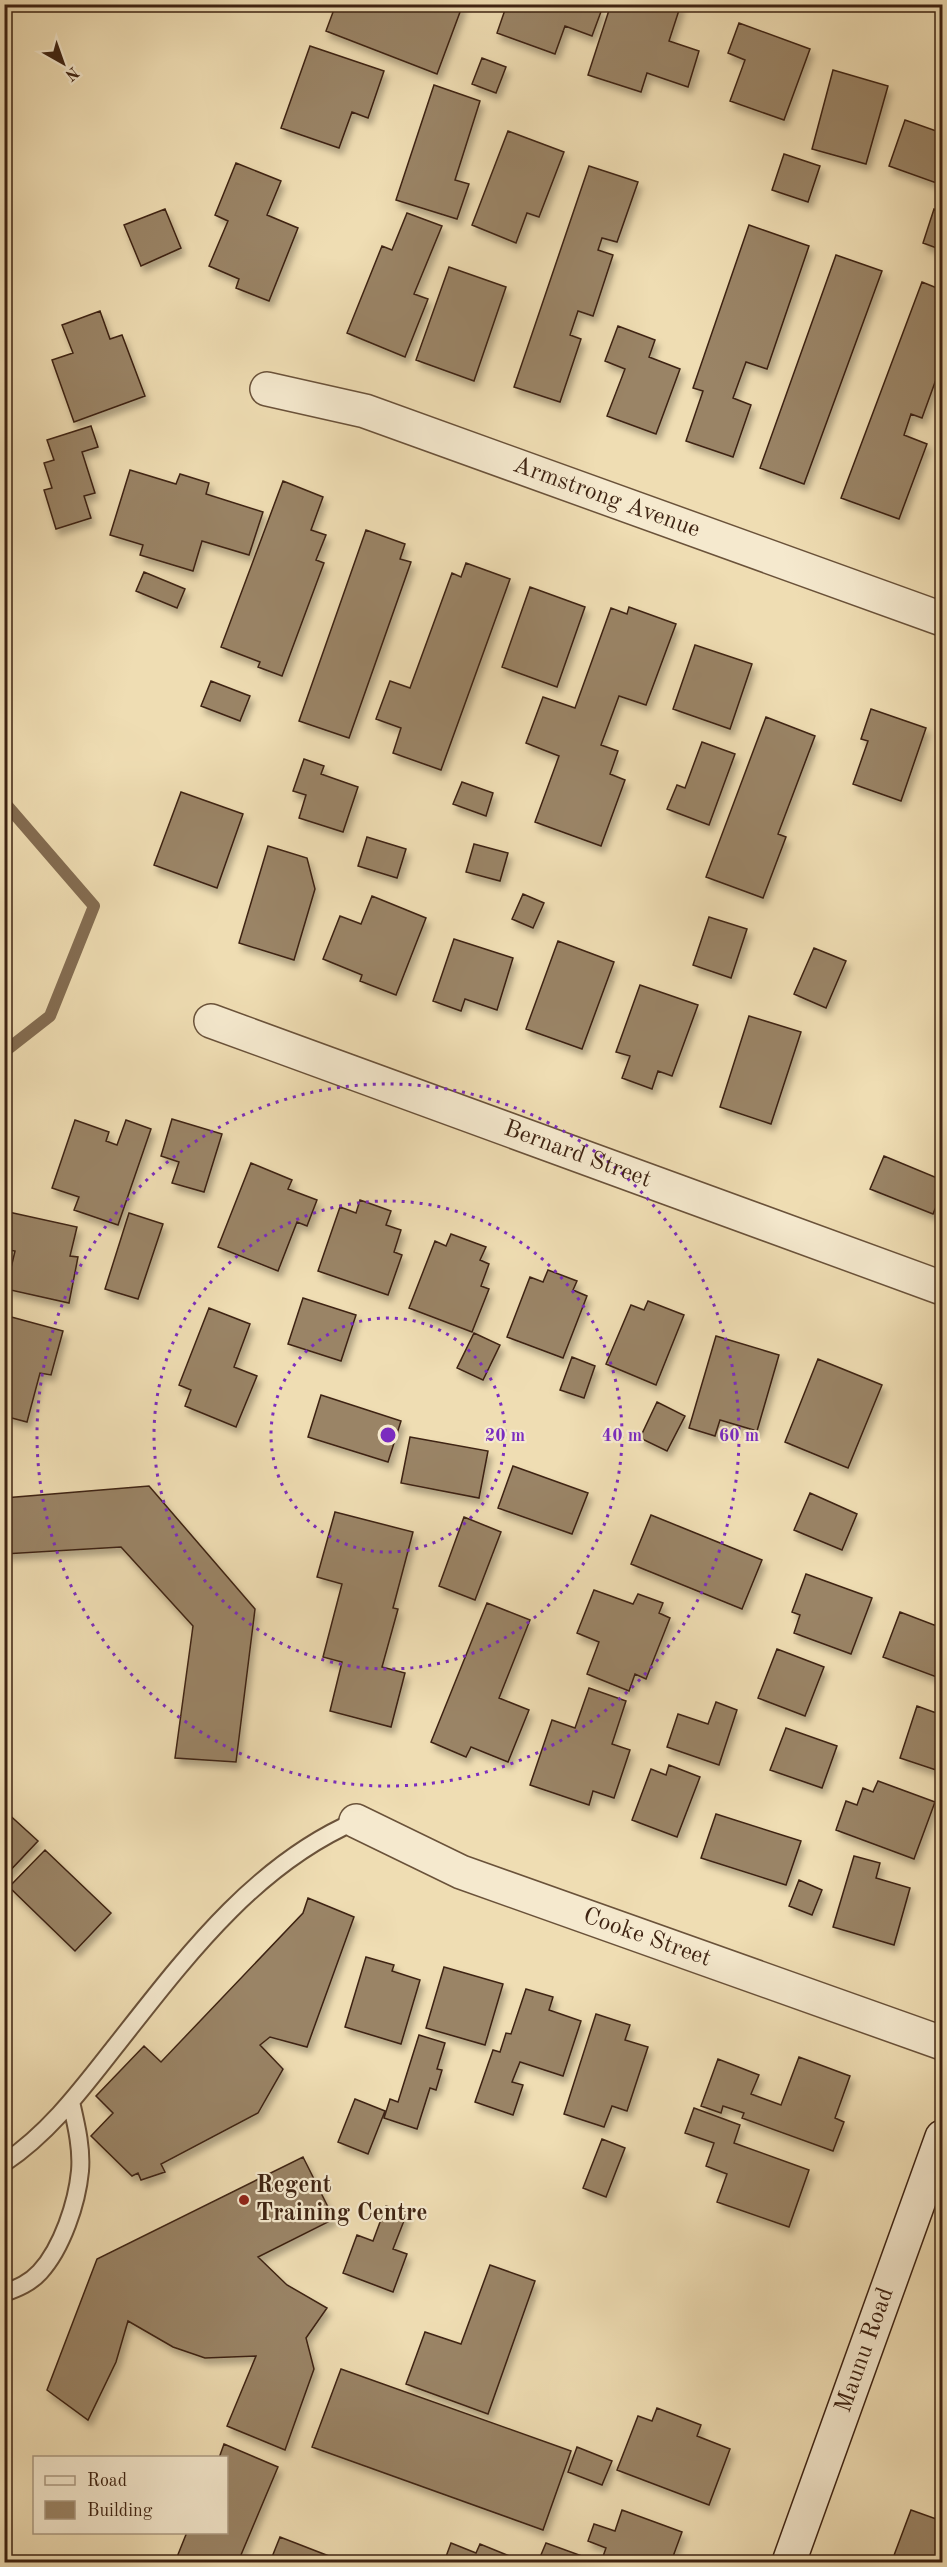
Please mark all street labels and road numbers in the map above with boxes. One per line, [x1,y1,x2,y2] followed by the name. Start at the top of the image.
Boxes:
[510,453,703,543] street label: Armstrong Avenue
[500,1117,654,1193] street label: Bernard Street
[580,1904,714,1972] street label: Cooke Street
[832,2285,899,2416] street label: Maunu Road

